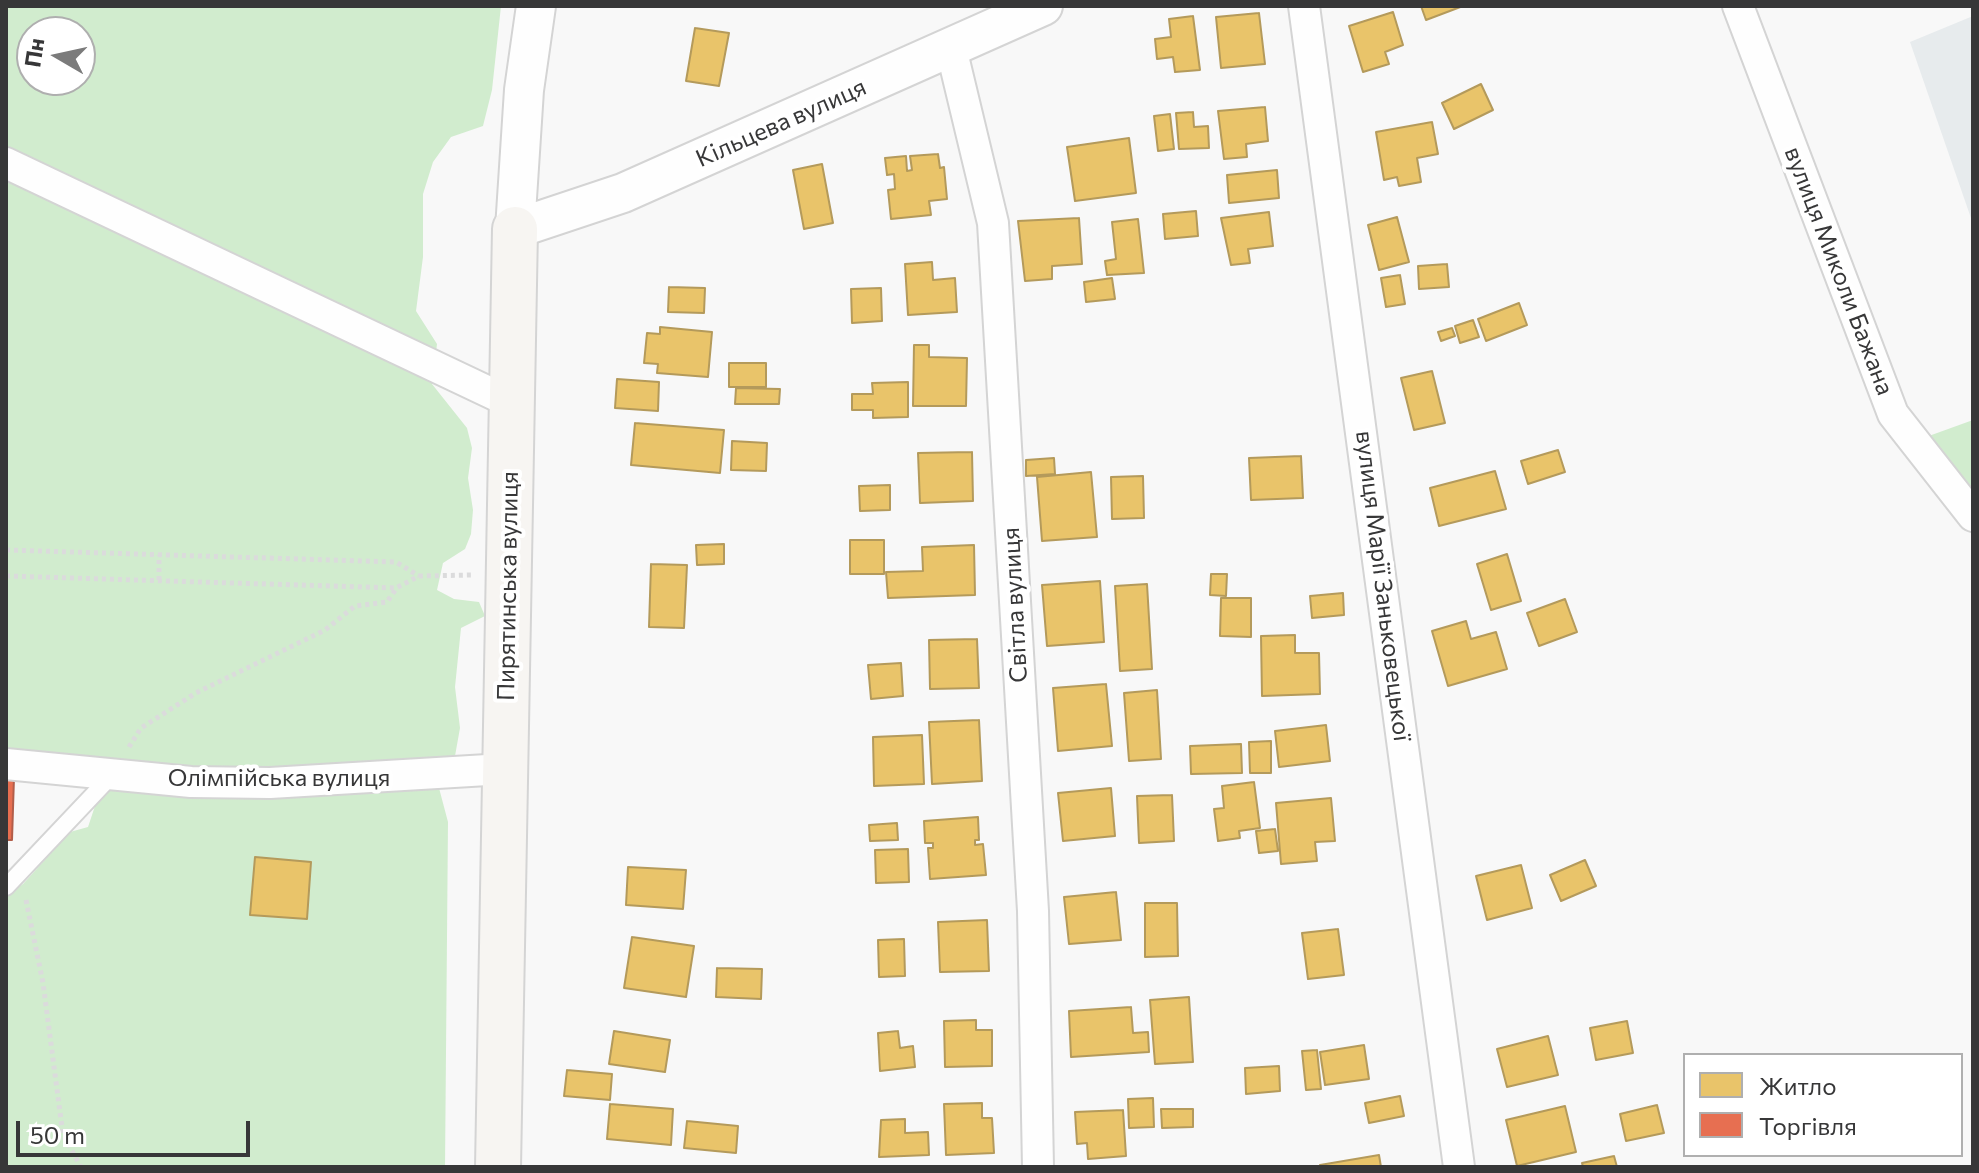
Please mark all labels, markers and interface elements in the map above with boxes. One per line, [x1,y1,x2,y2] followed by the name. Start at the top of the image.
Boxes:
[16,16,96,96] north arrow
[18,36,49,69] text: Пн
[691,73,871,173] street label: Кільцева вулиця
[1778,143,1900,399] street label: вулиця Миколи Бажана
[1350,429,1416,743] street label: вулиця Марії Заньковецької
[492,471,524,701] street label: Пирятинська вулиця
[997,527,1033,683] street label: Світла вулиця
[168,764,390,792] street label: Олімпійська вулиця
[1683,1053,1963,1157] legend
[1759,1071,1837,1100] text: Житло
[20,1105,254,1155] scale bar
[1759,1111,1857,1140] text: Торгівля
[30,1120,85,1149] text: 50 m

